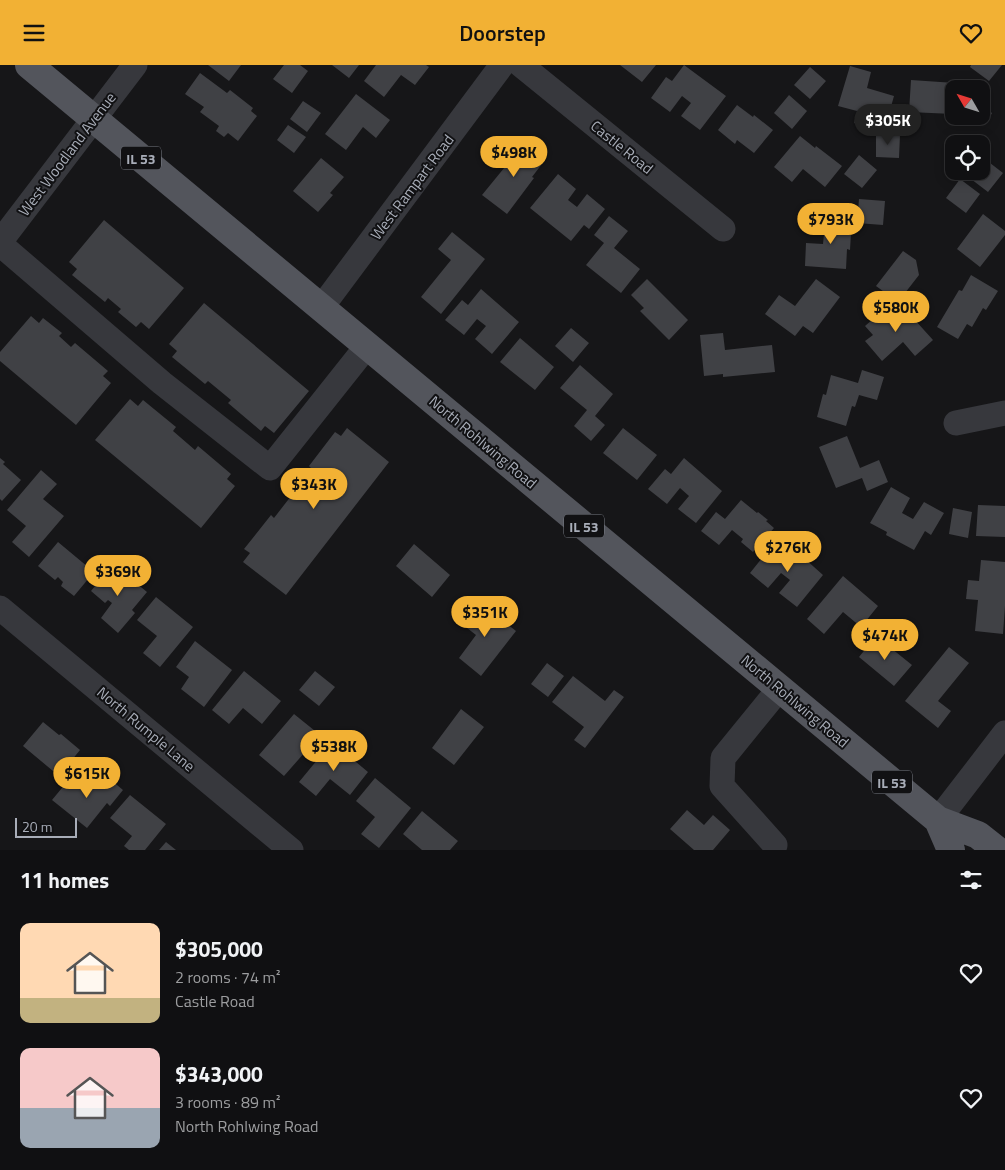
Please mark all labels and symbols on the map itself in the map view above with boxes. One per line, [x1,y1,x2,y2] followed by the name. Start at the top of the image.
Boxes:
[945,80,990,125] north arrow
[13,87,121,221] street label: West Woodland Avenue
[853,103,923,146] pin: $305K
[586,115,658,179] street label: Castle Road
[365,129,459,245] street label: West Rampart Road
[479,135,549,178] pin: $498K
[121,147,161,170] road number: IL 53
[796,203,866,245] pin: $793K
[861,291,931,333] pin: $580K
[424,390,542,494] street label: North Rohlwing Road
[279,467,349,510] pin: $343K
[564,515,604,537] road number: IL 53
[753,531,823,573] pin: $276K
[83,555,153,597] pin: $369K
[450,595,520,638] pin: $351K
[850,619,920,661] pin: $474K
[736,649,854,753] street label: North Rohlwing Road
[92,681,200,777] street label: North Rumple Lane
[299,729,369,772] pin: $538K
[52,757,122,799] pin: $615K
[872,771,912,794] road number: IL 53
[15,815,78,838] scale bar

